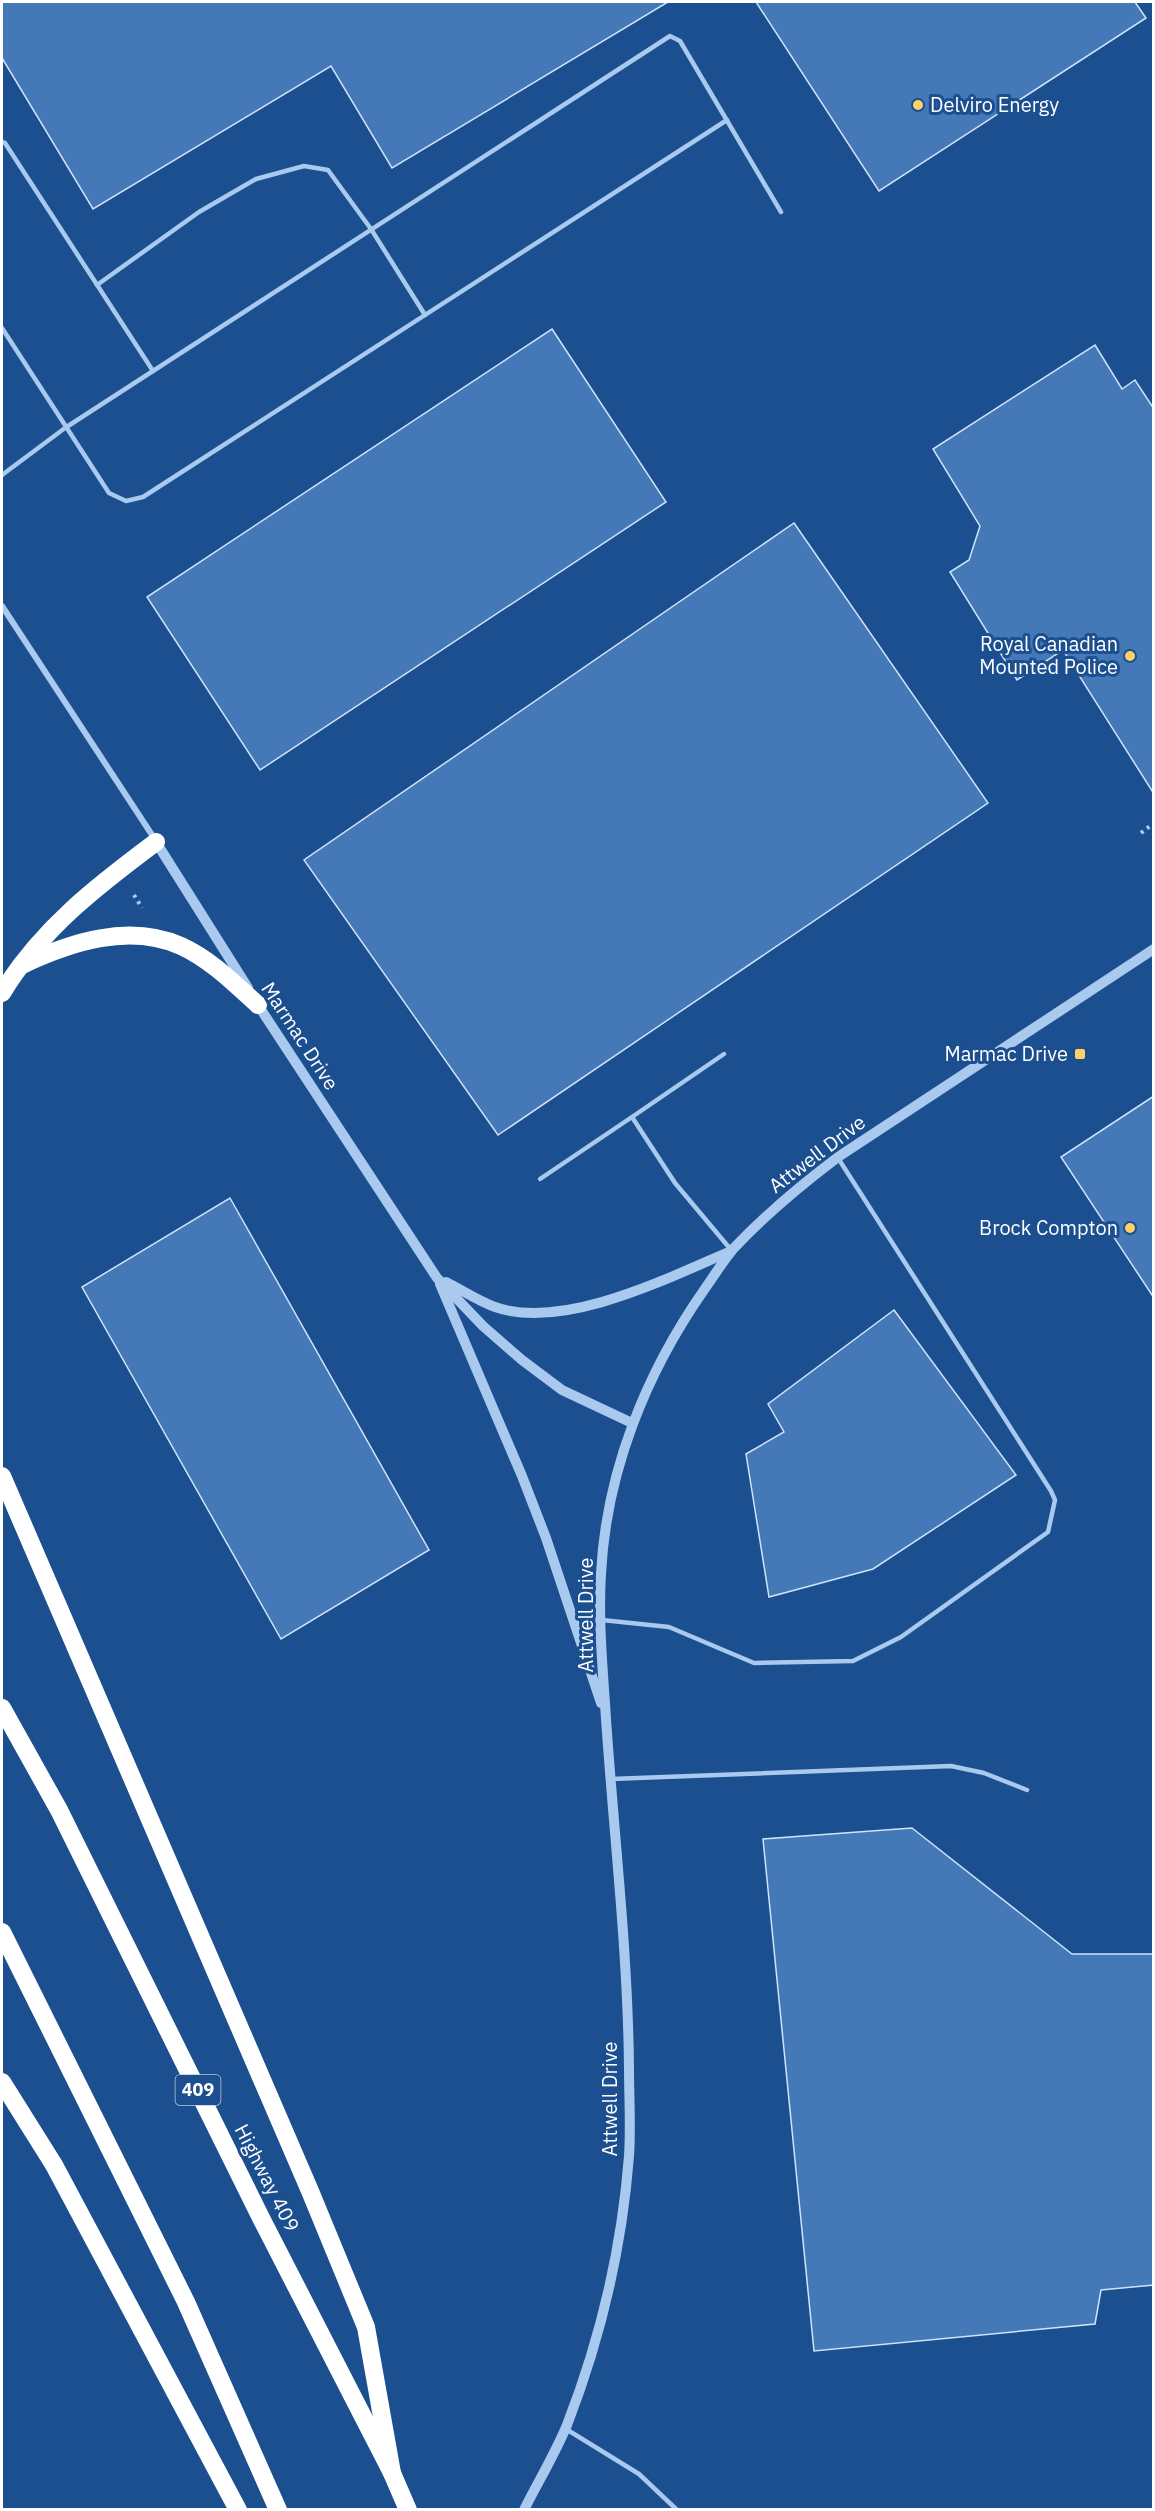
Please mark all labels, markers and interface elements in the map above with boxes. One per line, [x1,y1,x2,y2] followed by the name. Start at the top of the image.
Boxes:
[930,91,1059,118] place label: Delviro Energy
[911,98,925,112] marker: Delviro Energy
[979,630,1118,680] place label: Royal Canadian Mounted Police
[1123,649,1137,663] marker: Royal Canadian Mounted Police
[255,977,345,1095] street label: Marmac Drive
[944,1040,1068,1067] place label: Marmac Drive
[1073,1047,1087,1061] marker: Marmac Drive
[763,1108,871,1199] street label: Attwell Drive
[979,1214,1118,1241] place label: Brock Compton
[1123,1221,1137,1235] marker: Brock Compton
[572,1558,599,1672] street label: Attwell Drive
[596,2042,623,2156] street label: Attwell Drive
[176,2075,220,2105] road number: 409
[229,2119,306,2236] street label: Highway 409

